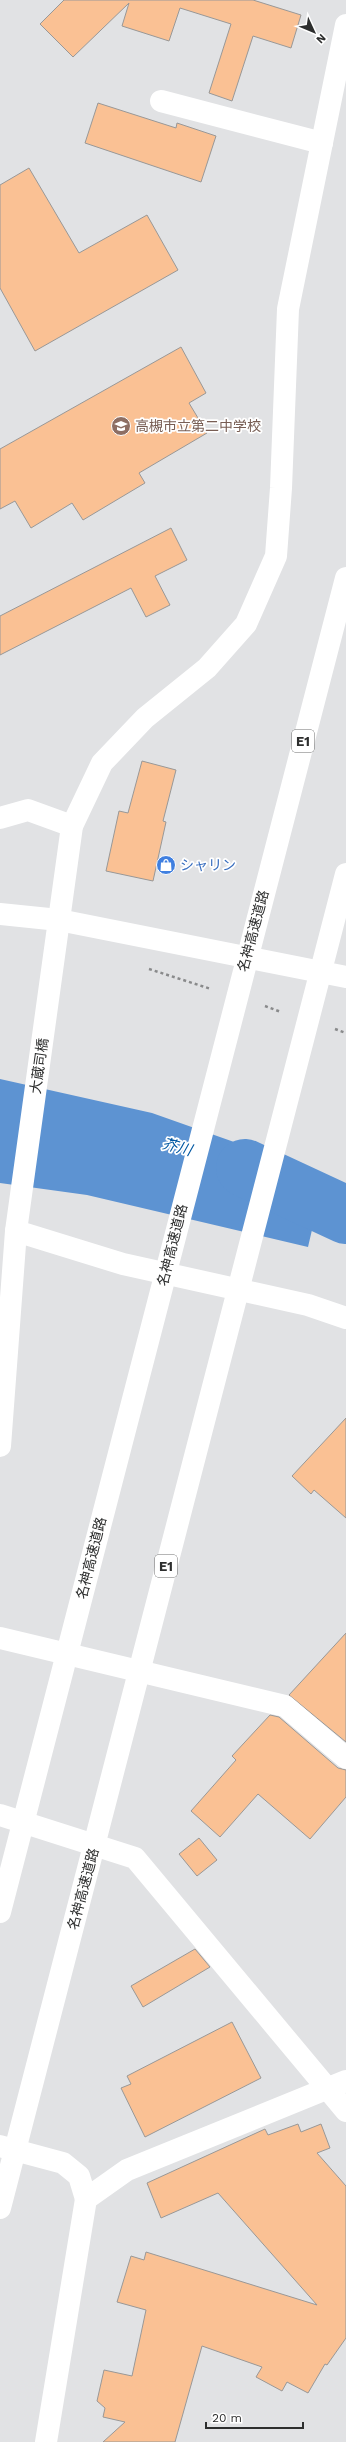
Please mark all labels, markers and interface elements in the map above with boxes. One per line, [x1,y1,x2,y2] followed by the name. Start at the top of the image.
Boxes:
[294,12,334,52] north arrow
[313,31,328,46] text: N
[110,415,132,437] school or university icon: 高槻市立第二中学校
[135,418,261,434] place label: 高槻市立第二中学校
[292,730,314,752] road number: E1
[155,854,177,876] shop icon: シャリン
[180,857,236,873] place label: シャリン
[234,888,272,974] street label: 名神高速道路
[27,1037,51,1095] street label: 大蔵司橋
[160,1134,196,1160] water label: 芥川
[154,1202,190,1288] street label: 名神高速道路
[73,1515,109,1601] street label: 名神高速道路
[155,1555,177,1577] road number: E1
[64,1846,102,1932] street label: 名神高速道路
[206,2404,303,2430] scale bar
[212,2411,242,2425] text: 20 m

